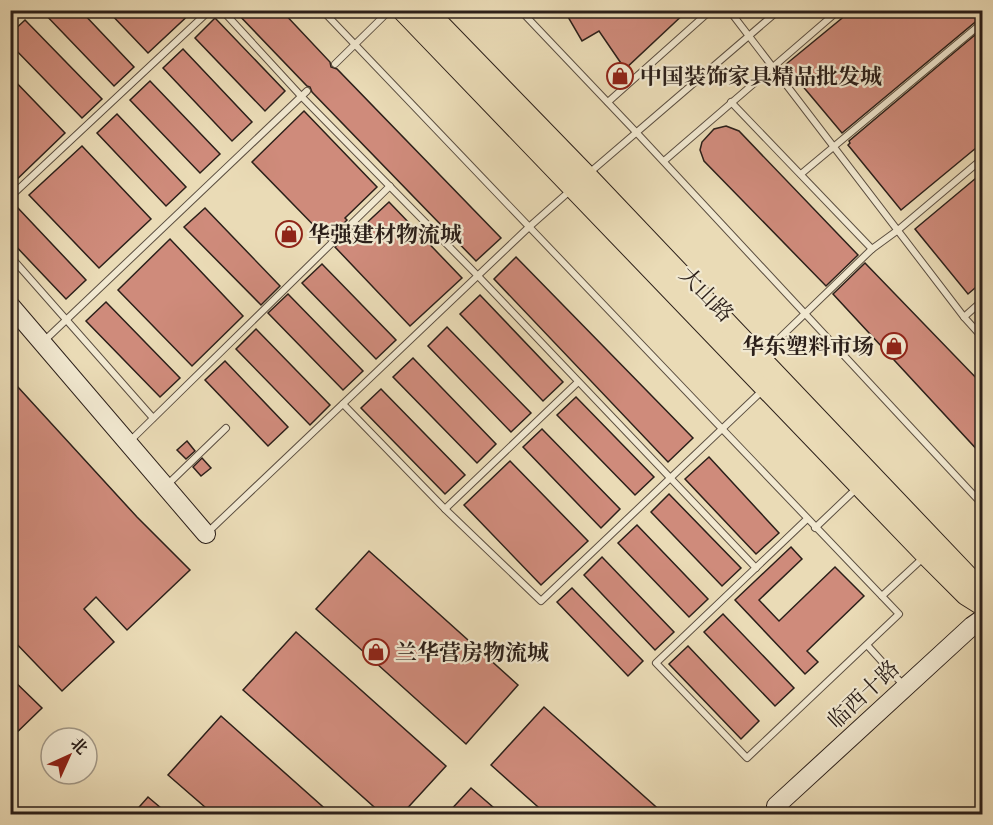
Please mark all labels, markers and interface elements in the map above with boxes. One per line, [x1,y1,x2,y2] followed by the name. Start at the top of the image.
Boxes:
[605,61,635,91] shop icon: 中国装饰家具精品批发城
[640,63,882,91] place label: 中国装饰家具精品批发城
[274,219,304,249] shop icon: 华强建材物流城
[308,221,462,249] place label: 华强建材物流城
[673,261,739,328] street label: 大山路
[879,331,909,361] shop icon: 华东塑料市场
[742,333,874,361] place label: 华东塑料市场
[361,637,391,667] shop icon: 兰华营房物流城
[395,639,549,667] place label: 兰华营房物流城
[822,654,905,735] street label: 临西十路
[39,726,99,786] north arrow
[66,733,92,759] text: 北

